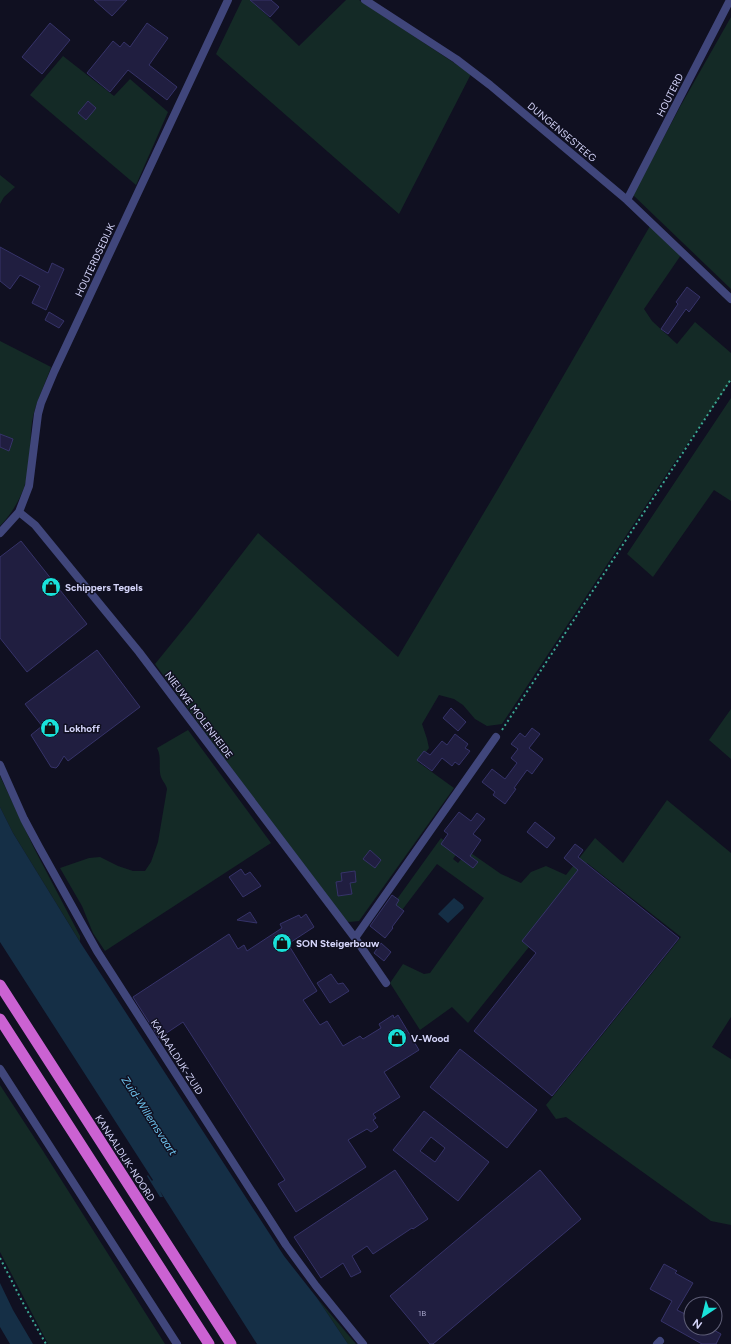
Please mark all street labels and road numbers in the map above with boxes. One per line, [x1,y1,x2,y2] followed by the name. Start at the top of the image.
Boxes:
[654,71,686,119] street label: HOUTERD
[525,99,599,165] street label: DUNGENSESTEEG
[72,220,118,299] street label: HOUTERDSEDIJK
[162,669,236,761] street label: NIEUWE MOLENHEIDE
[148,1017,206,1097] street label: KANAALDIJK-ZUID
[92,1112,158,1204] street label: KANAALDIJK-NOORD

